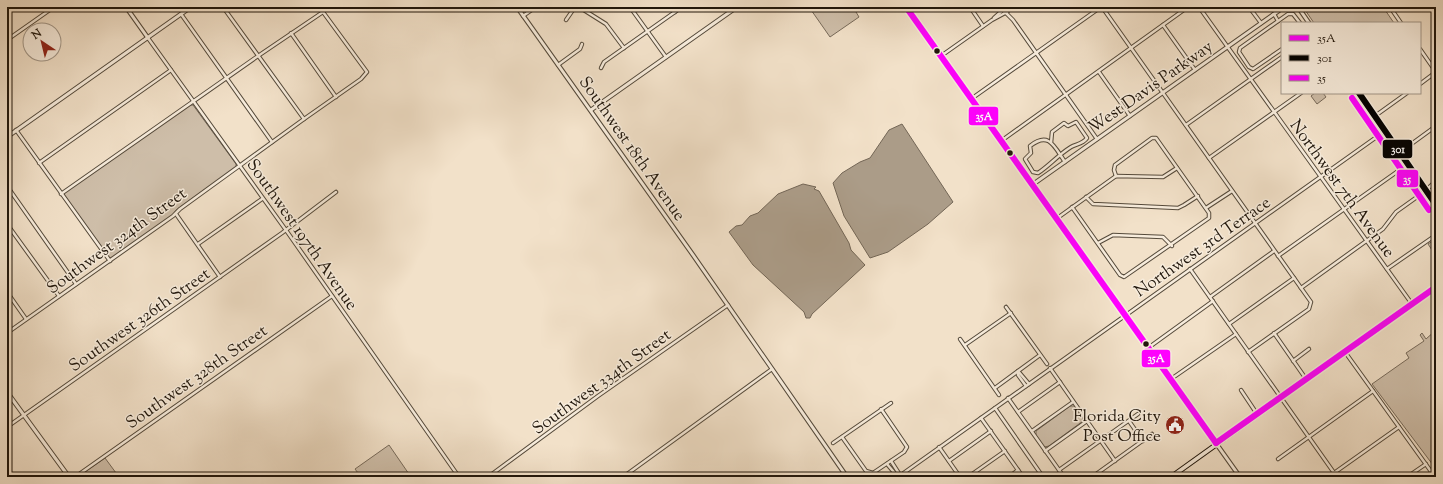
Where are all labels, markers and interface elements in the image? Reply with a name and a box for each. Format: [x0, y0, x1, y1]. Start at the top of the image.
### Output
north arrow [22, 22, 62, 62]
legend [1281, 22, 1421, 94]
text: N [28, 25, 45, 44]
text: 35A [1317, 30, 1336, 48]
street label: West Davis Parkway [1084, 35, 1219, 140]
unlabelled marker [932, 46, 942, 56]
text: 301 [1317, 50, 1332, 68]
text: 35 [1317, 70, 1326, 88]
street label: Southwest 18th Avenue [572, 72, 690, 226]
line badge: 35A [968, 106, 999, 126]
text: 35A [975, 109, 993, 125]
street label: Northwest 7th Avenue [1283, 115, 1400, 263]
line badge: 301 [1382, 139, 1413, 159]
text: 301 [1391, 142, 1405, 158]
unlabelled marker [1005, 148, 1015, 158]
street label: Southwest 197th Avenue [240, 155, 363, 316]
line badge: 35 [1396, 169, 1419, 188]
text: 35 [1403, 172, 1411, 188]
street label: Southwest 324th Street [42, 183, 192, 301]
street label: Northwest 3rd Terrace [1130, 191, 1276, 304]
street label: Southwest 326th Street [65, 263, 216, 379]
street label: Southwest 328th Street [122, 320, 273, 436]
street label: Southwest 334th Street [528, 324, 677, 441]
unlabelled marker [1141, 339, 1151, 349]
line badge: 35A [1141, 349, 1171, 368]
text: 35A [1147, 351, 1165, 367]
place label: Florida City Post Office [1073, 405, 1162, 449]
public building icon: Florida City Post Office [1164, 414, 1186, 436]

